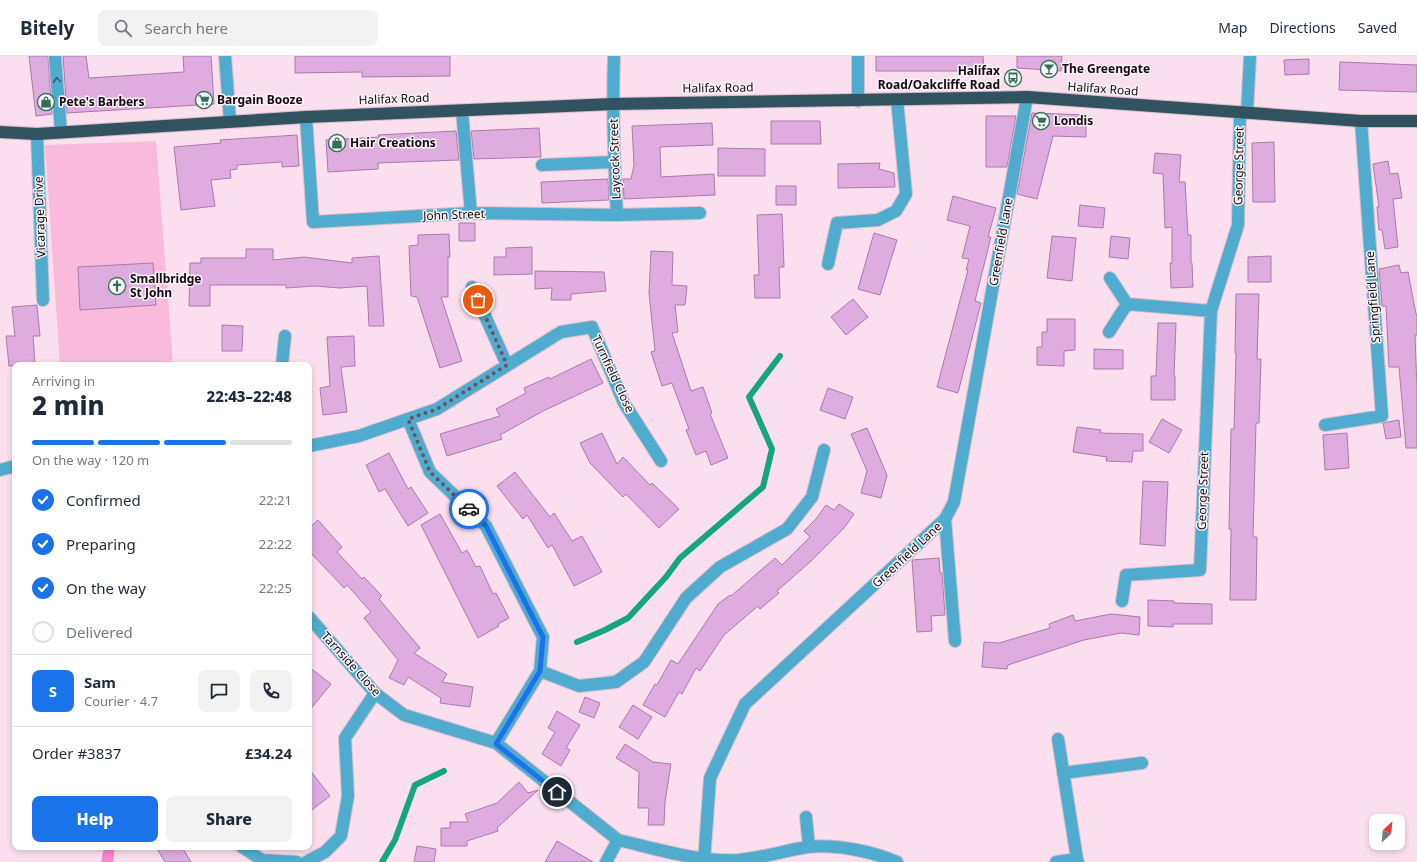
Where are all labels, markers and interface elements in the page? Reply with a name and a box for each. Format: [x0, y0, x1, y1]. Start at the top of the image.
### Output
search box [98, 10, 378, 46]
text: Bitely [20, 15, 74, 41]
icon: search [112, 17, 134, 39]
text: Search here [144, 18, 228, 38]
text: Map [1218, 18, 1247, 37]
text: Directions [1269, 18, 1336, 37]
text: Saved [1358, 18, 1397, 37]
bar icon: The Greengate [1039, 59, 1059, 79]
place label: The Greengate [1062, 60, 1150, 77]
place label: Halifax Road/Oakcliffe Road [878, 62, 1000, 93]
bus stop icon: Halifax Road/Oakcliffe Road [1003, 68, 1023, 88]
one-way arrow [53, 77, 62, 83]
street label: Halifax Road [682, 78, 754, 97]
street label: Halifax Road [1067, 78, 1139, 99]
street label: Halifax Road [358, 89, 430, 108]
supermarket icon: Bargain Booze [194, 90, 214, 110]
place label: Bargain Booze [217, 91, 303, 108]
shop icon: Pete's Barbers [36, 92, 56, 112]
place label: Pete's Barbers [59, 93, 145, 110]
supermarket icon: Londis [1031, 111, 1051, 131]
place label: Londis [1054, 112, 1093, 129]
street label: Laycock Street [605, 118, 624, 200]
street label: George Street [1229, 126, 1248, 205]
shop icon: Hair Creations [327, 133, 347, 153]
place label: Hair Creations [350, 134, 436, 151]
street label: Vicarage Drive [30, 176, 49, 258]
street label: Greenfield Lane [984, 196, 1017, 287]
street label: John Street [422, 205, 486, 224]
street label: Springfield Lane [1361, 251, 1384, 343]
place label: Smallbridge St John [130, 270, 202, 301]
church icon: Smallbridge St John [107, 276, 127, 296]
pin [461, 283, 495, 317]
icon: bag [467, 289, 489, 311]
street label: Turnfield Close [588, 332, 639, 416]
text: Arriving in [32, 372, 95, 390]
text: 22:43–22:48 [207, 386, 292, 406]
text: 2 min [32, 387, 105, 423]
text: On the way · 120 m [32, 451, 149, 469]
street label: George Street [1193, 451, 1212, 530]
icon: check [32, 489, 54, 511]
courier [449, 489, 489, 529]
text: Confirmed [66, 490, 141, 510]
text: 22:21 [259, 491, 292, 509]
icon: car [458, 498, 480, 520]
street label: Greenfield Lane [868, 518, 945, 591]
icon: check [32, 533, 54, 555]
text: Preparing [66, 534, 136, 554]
text: 22:22 [259, 535, 292, 553]
icon: check [32, 577, 54, 599]
text: On the way [66, 578, 146, 598]
text: 22:25 [259, 579, 292, 597]
text: Delivered [66, 622, 133, 642]
street label: Tarnside Close [318, 628, 385, 700]
button: chat [198, 670, 240, 712]
button: phone [250, 670, 292, 712]
text: Sam [84, 672, 116, 692]
text: S [49, 681, 57, 701]
text: Courier · 4.7 [84, 692, 158, 710]
text: Order #3837 [32, 743, 121, 763]
text: £34.24 [245, 743, 292, 763]
pin [540, 775, 574, 809]
icon: home [546, 781, 568, 803]
button: Help [32, 796, 158, 842]
button: Share [166, 796, 292, 842]
north arrow [1369, 814, 1405, 850]
map controls [1369, 814, 1405, 850]

